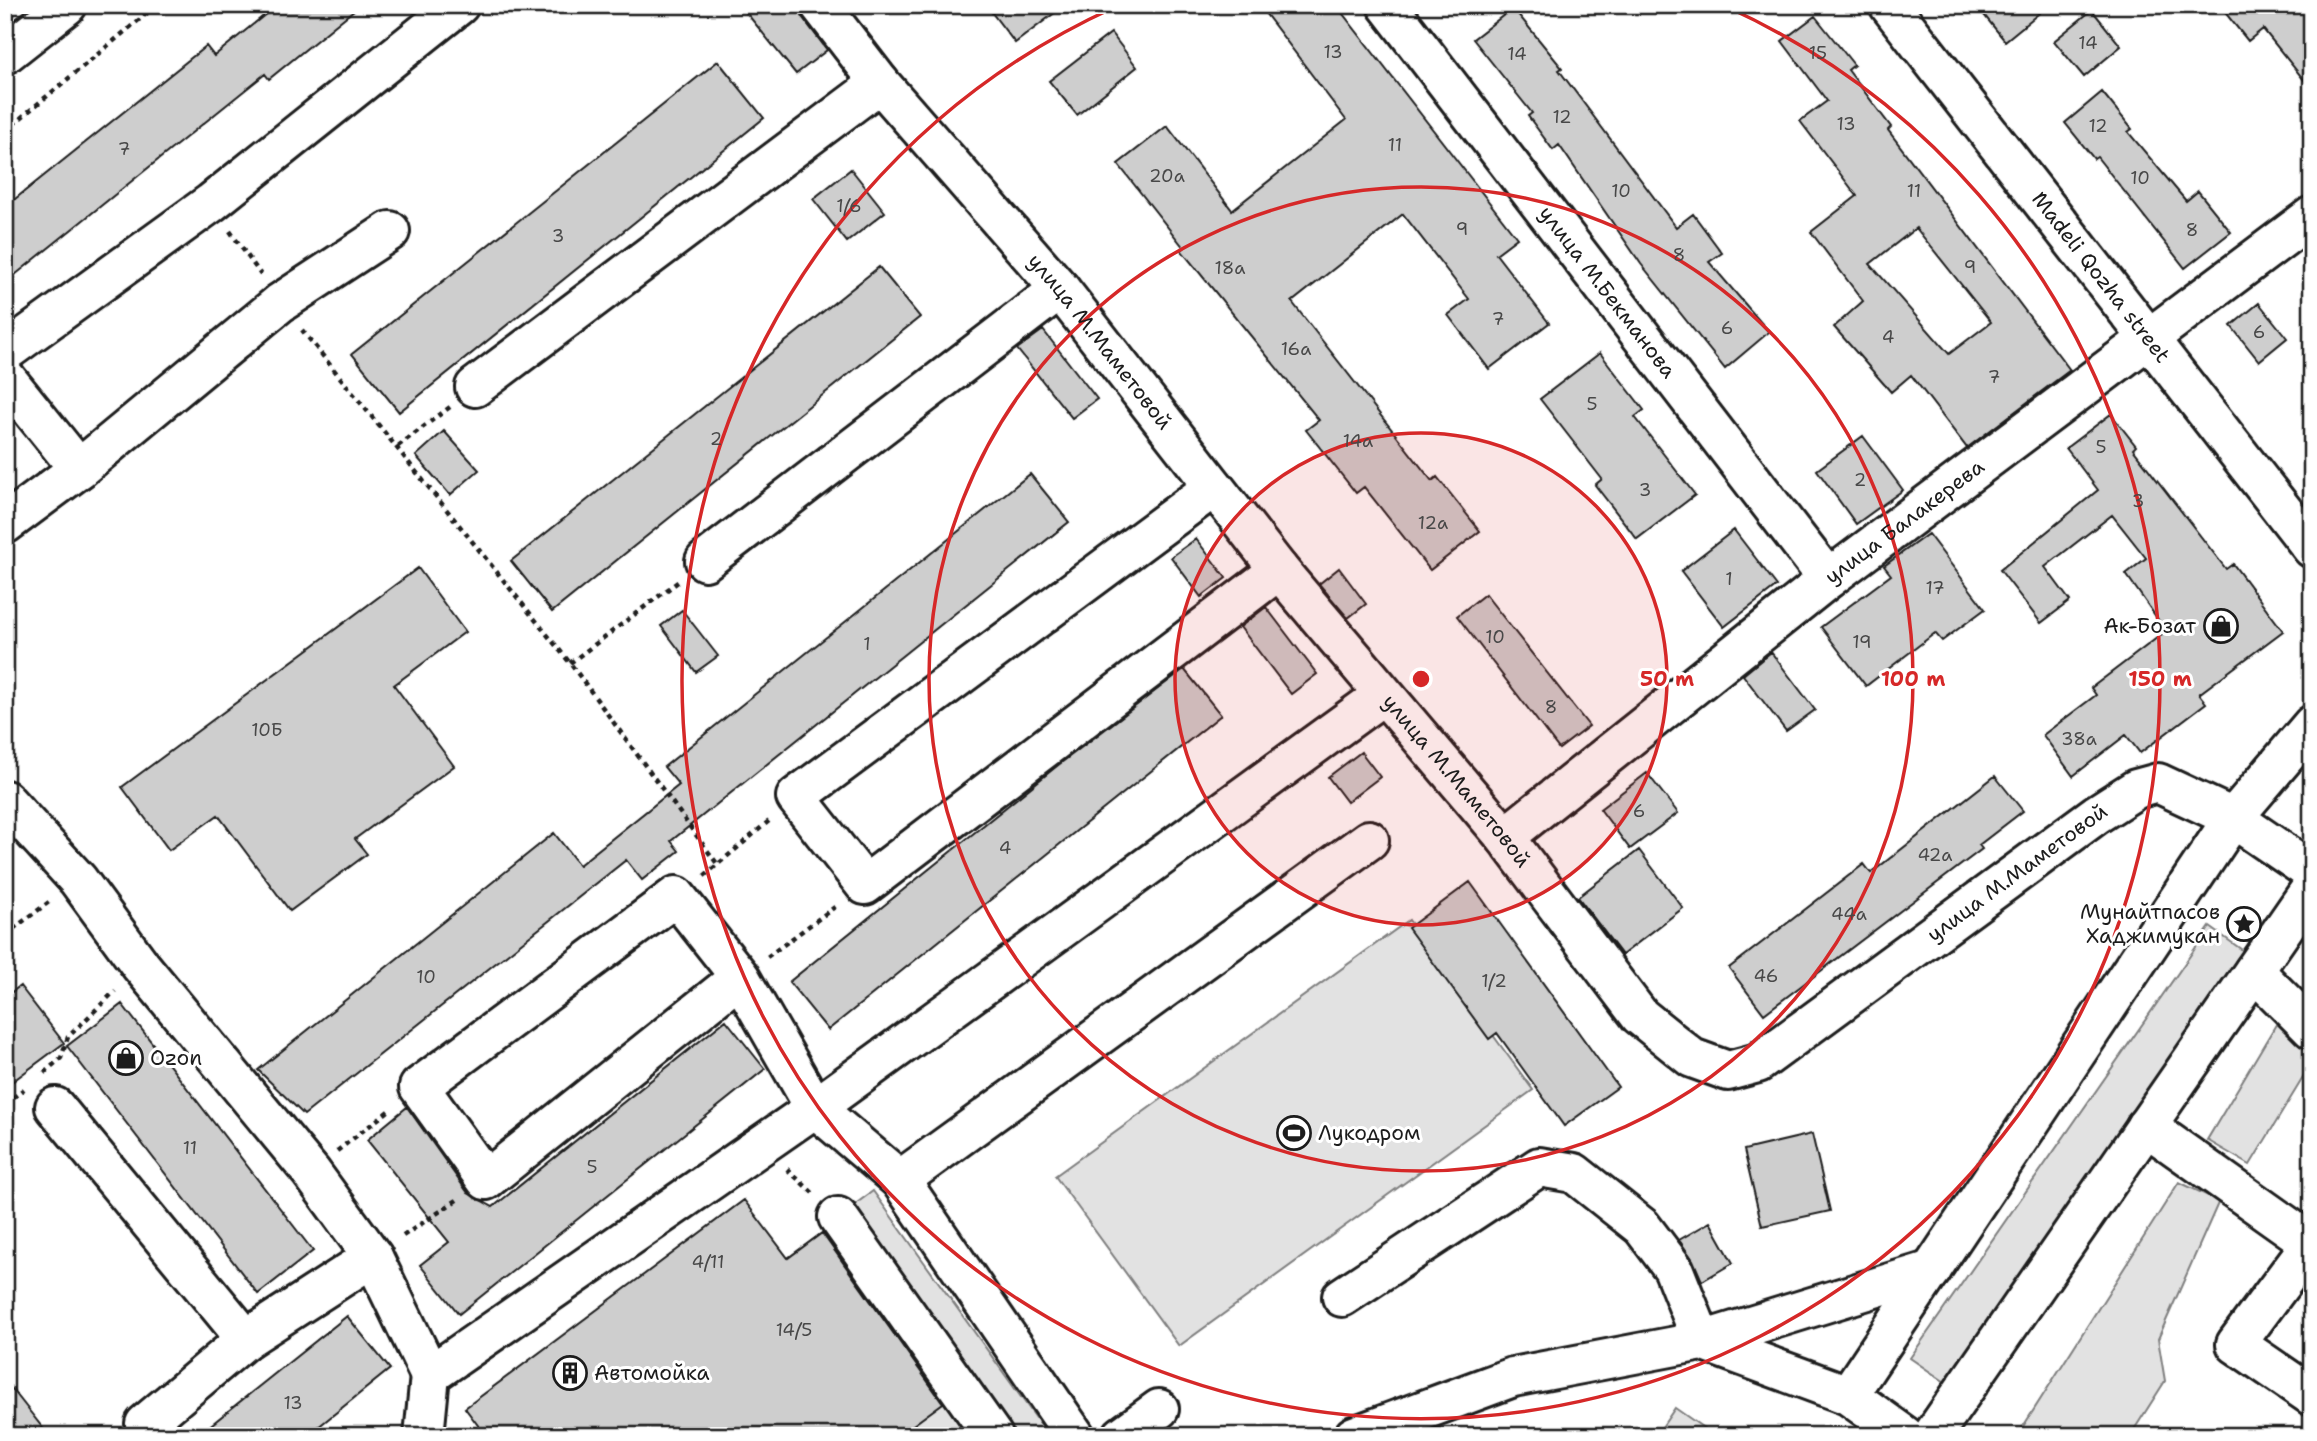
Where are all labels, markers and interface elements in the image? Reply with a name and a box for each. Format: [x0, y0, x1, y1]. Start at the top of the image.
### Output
house number: 14 [2078, 31, 2098, 55]
house number: 13 [1323, 40, 1343, 64]
house number: 15 [1809, 41, 1827, 65]
house number: 14 [1507, 42, 1527, 66]
house number: 12 [1552, 105, 1572, 129]
house number: 13 [1836, 112, 1856, 136]
house number: 12 [2088, 114, 2108, 138]
house number: 11 [1388, 133, 1402, 157]
house number: 7 [118, 137, 130, 161]
house number: 20а [1149, 164, 1185, 188]
house number: 10 [2130, 166, 2150, 190]
house number: 10 [1611, 179, 1631, 203]
house number: 11 [1907, 179, 1921, 203]
street label: Madeli Qozha street [2025, 186, 2177, 369]
house number: 1/6 [836, 194, 862, 218]
street label: улица М.Бекманова [1532, 200, 1683, 384]
house number: 9 [1456, 217, 1468, 241]
house number: 8 [2186, 218, 2198, 242]
house number: 3 [552, 224, 564, 248]
house number: 8 [1673, 243, 1685, 267]
street label: улица М.Маметовой [1021, 248, 1179, 436]
house number: 9 [1964, 255, 1976, 279]
house number: 18а [1214, 256, 1246, 280]
house number: 7 [1492, 307, 1504, 331]
house number: 6 [1721, 316, 1733, 340]
house number: 6 [2253, 320, 2265, 344]
house number: 4 [1882, 325, 1894, 349]
house number: 16а [1281, 337, 1311, 361]
house number: 7 [1988, 365, 2000, 389]
house number: 5 [1586, 392, 1598, 416]
house number: 2 [710, 427, 722, 451]
house number: 14а [1343, 429, 1373, 453]
house number: 5 [2095, 435, 2107, 459]
street label: улица Балакерева [1819, 453, 1990, 591]
house number: 2 [1854, 468, 1866, 492]
house number: 3 [1639, 478, 1651, 502]
house number: 3 [2132, 489, 2144, 513]
house number: 12а [1418, 511, 1448, 535]
house number: 1 [1725, 567, 1733, 591]
house number: 17 [1925, 576, 1945, 600]
shop icon: Ак-Бозат [2202, 607, 2240, 645]
place label: Ак-Бозат [2104, 612, 2196, 640]
house number: 10 [1485, 625, 1505, 649]
house number: 19 [1852, 630, 1872, 654]
house number: 1 [863, 632, 871, 656]
text: 50 m [1640, 665, 1694, 693]
text: 100 m [1881, 665, 1945, 693]
text: 150 m [2128, 665, 2192, 693]
centre of rings [1409, 667, 1433, 691]
street label: улица М.Маметовой [1376, 688, 1537, 873]
house number: 8 [1545, 695, 1557, 719]
house number: 10Б [251, 718, 283, 742]
house number: 38а [2061, 727, 2097, 751]
street label: улица М.Маметовой [1921, 797, 2113, 948]
house number: 6 [1633, 799, 1645, 823]
house number: 4 [999, 836, 1011, 860]
house number: 42а [1917, 843, 1953, 867]
place label: Мунайтпасов Хаджимукан [2080, 898, 2220, 950]
house number: 44а [1831, 902, 1867, 926]
place icon: Мунайтпасов Хаджимукан [2225, 905, 2263, 943]
house number: 46 [1754, 964, 1778, 988]
house number: 10 [416, 965, 436, 989]
house number: 1/2 [1481, 969, 1507, 993]
shop icon: Ozon [107, 1039, 145, 1077]
place label: Ozon [150, 1044, 202, 1072]
sports icon: Лукодром [1275, 1114, 1313, 1152]
place label: Лукодром [1318, 1119, 1420, 1147]
house number: 11 [183, 1136, 197, 1160]
house number: 5 [586, 1155, 598, 1179]
house number: 4/11 [691, 1250, 725, 1274]
house number: 14/5 [776, 1318, 812, 1342]
building icon: Автомойка [551, 1354, 589, 1392]
place label: Автомойка [594, 1359, 710, 1387]
house number: 13 [283, 1391, 303, 1415]

